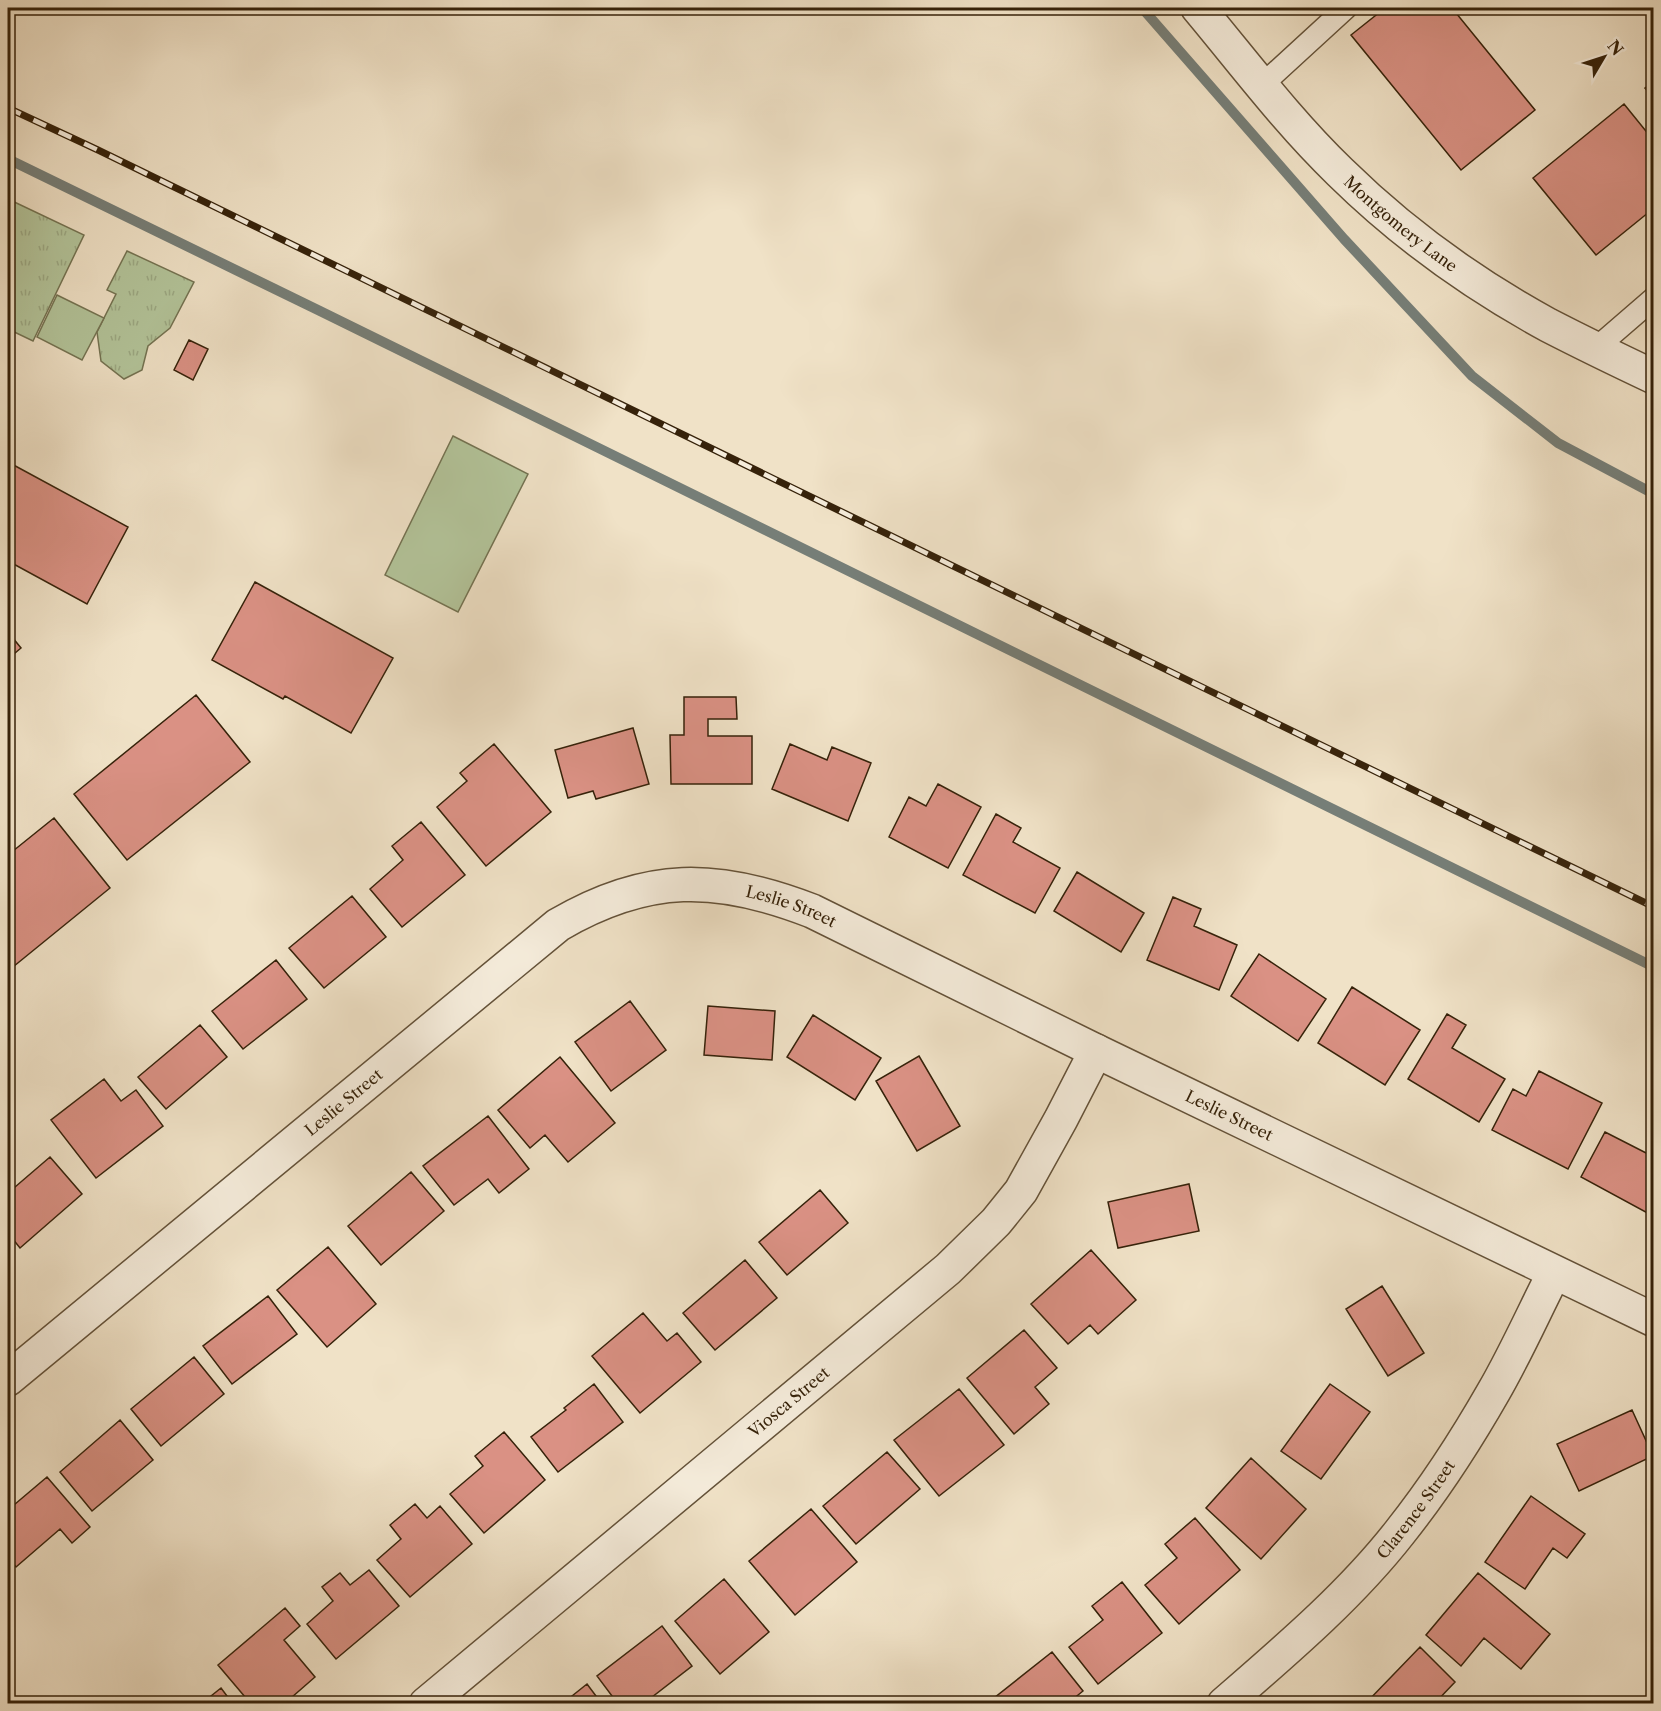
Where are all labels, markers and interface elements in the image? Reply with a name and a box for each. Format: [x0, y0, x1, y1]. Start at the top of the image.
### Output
north arrow [1574, 27, 1634, 87]
text: N [1604, 36, 1628, 59]
street label: Montgomery Lane [1340, 171, 1461, 276]
street label: Leslie Street [744, 881, 840, 932]
street label: Leslie Street [301, 1064, 387, 1140]
street label: Leslie Street [1182, 1086, 1276, 1145]
street label: Viosca Street [743, 1362, 833, 1442]
street label: Clarence Street [1372, 1456, 1459, 1563]

